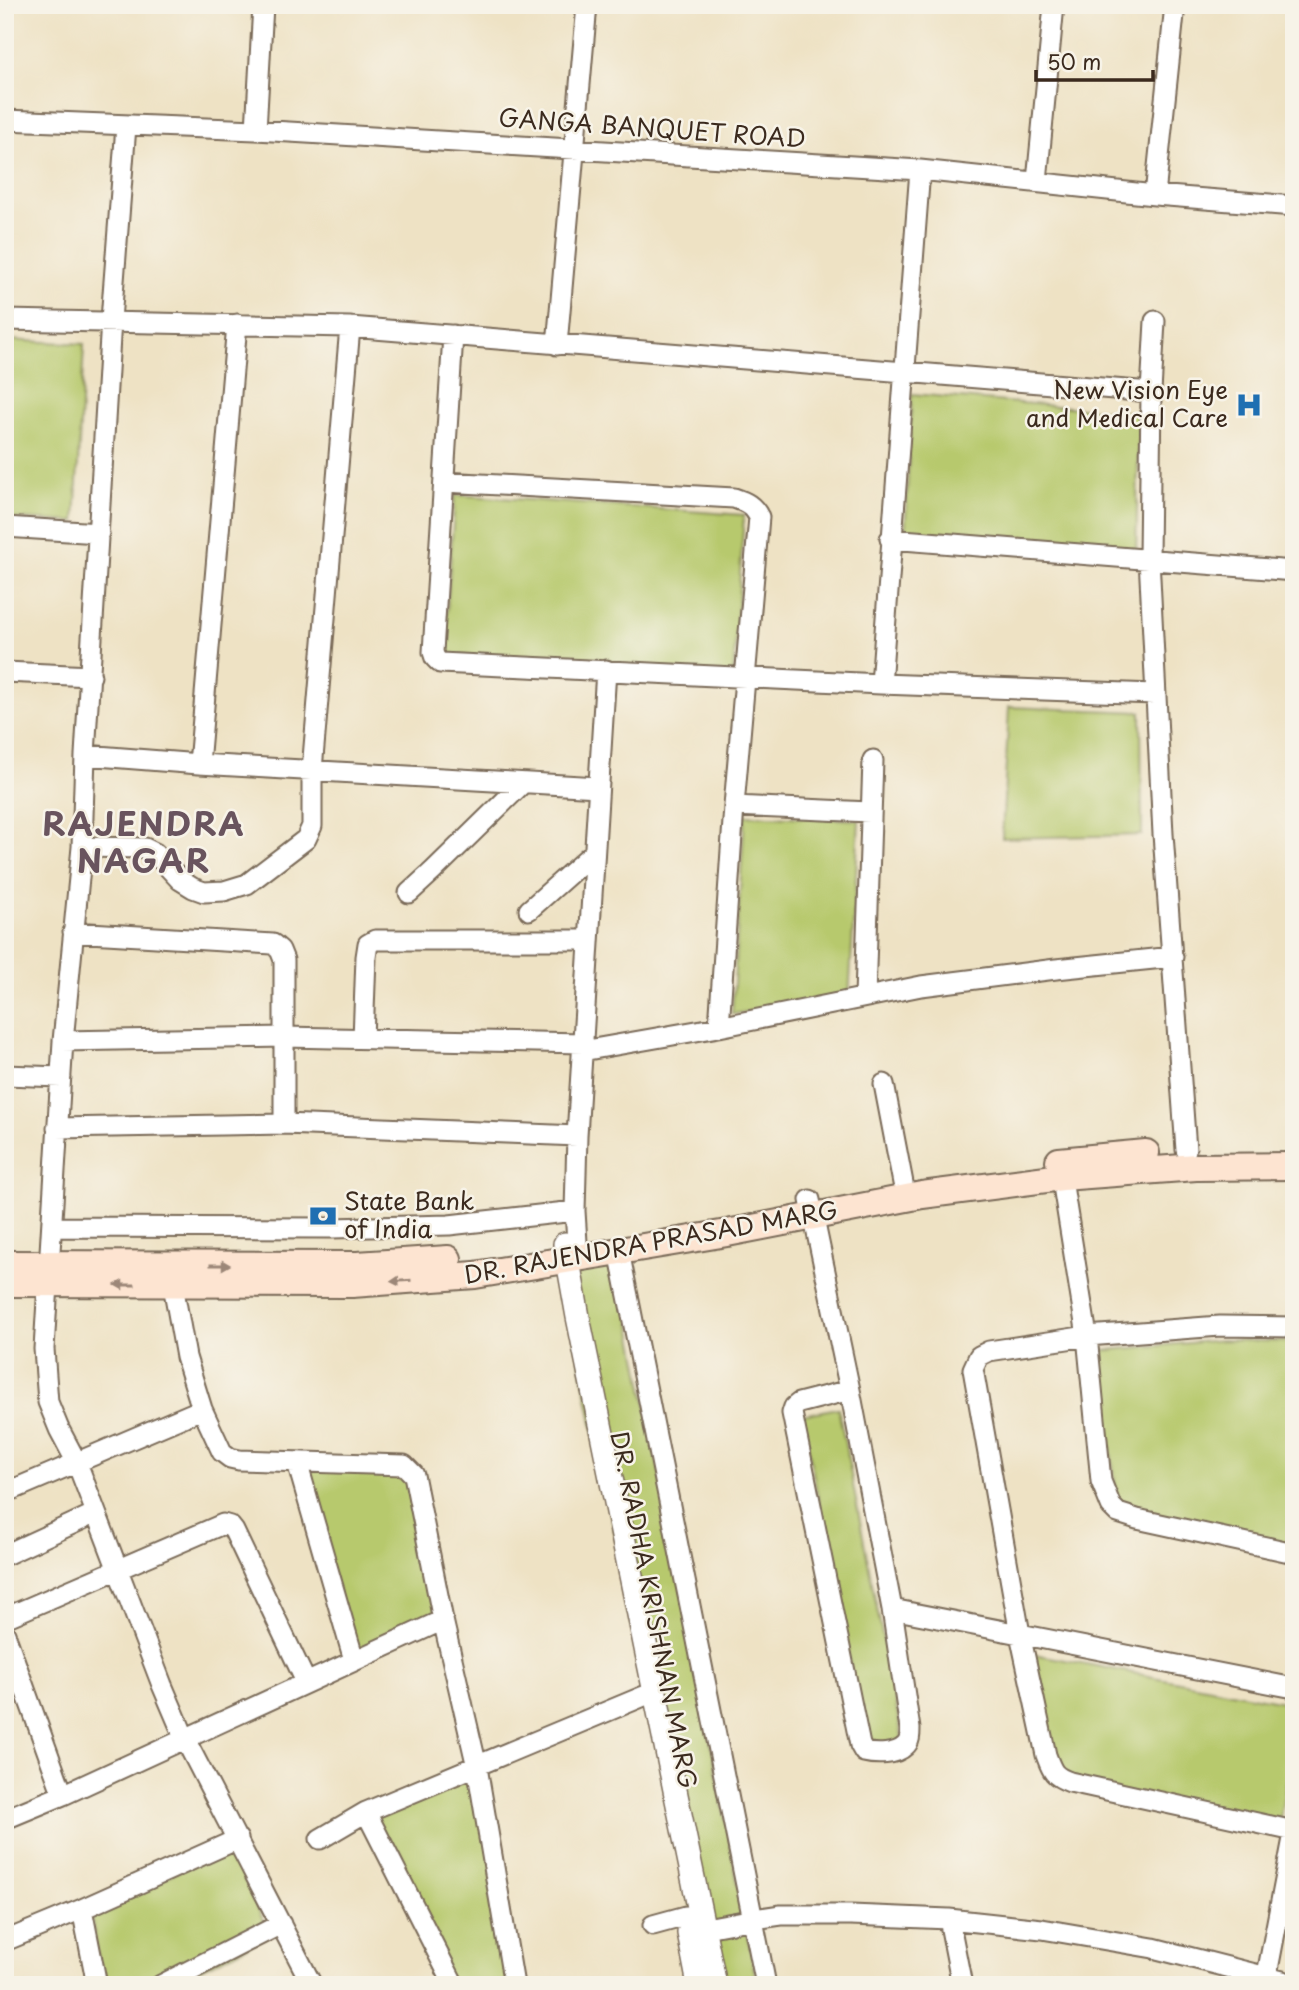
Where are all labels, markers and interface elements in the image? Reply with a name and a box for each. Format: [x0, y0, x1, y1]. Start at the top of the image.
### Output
scale bar [1036, 38, 1154, 82]
text: 50 m [1047, 45, 1101, 77]
street label: GANGA BANQUET ROAD [497, 98, 807, 156]
place label: New Vision Eye and Medical Care [1026, 371, 1228, 435]
hospital icon: New Vision Eye and Medical Care [1234, 390, 1264, 420]
district label: RAJENDRA NAGAR [42, 799, 246, 884]
place label: State Bank of India [344, 1182, 474, 1246]
street label: DR. RAJENDRA PRASAD MARG [461, 1190, 840, 1292]
bank icon: State Bank of India [308, 1201, 338, 1231]
one-way arrow [210, 1259, 232, 1271]
one-way arrow [390, 1276, 412, 1287]
one-way arrow [114, 1279, 136, 1291]
street label: DR. RADHA KRISHNAN MARG [603, 1428, 707, 1791]

